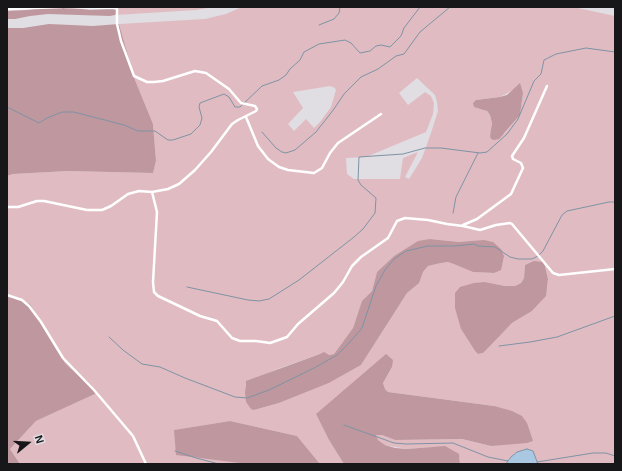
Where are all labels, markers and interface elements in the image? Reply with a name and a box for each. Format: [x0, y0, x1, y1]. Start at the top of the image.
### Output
north arrow [8, 423, 48, 463]
text: N [32, 434, 46, 445]

